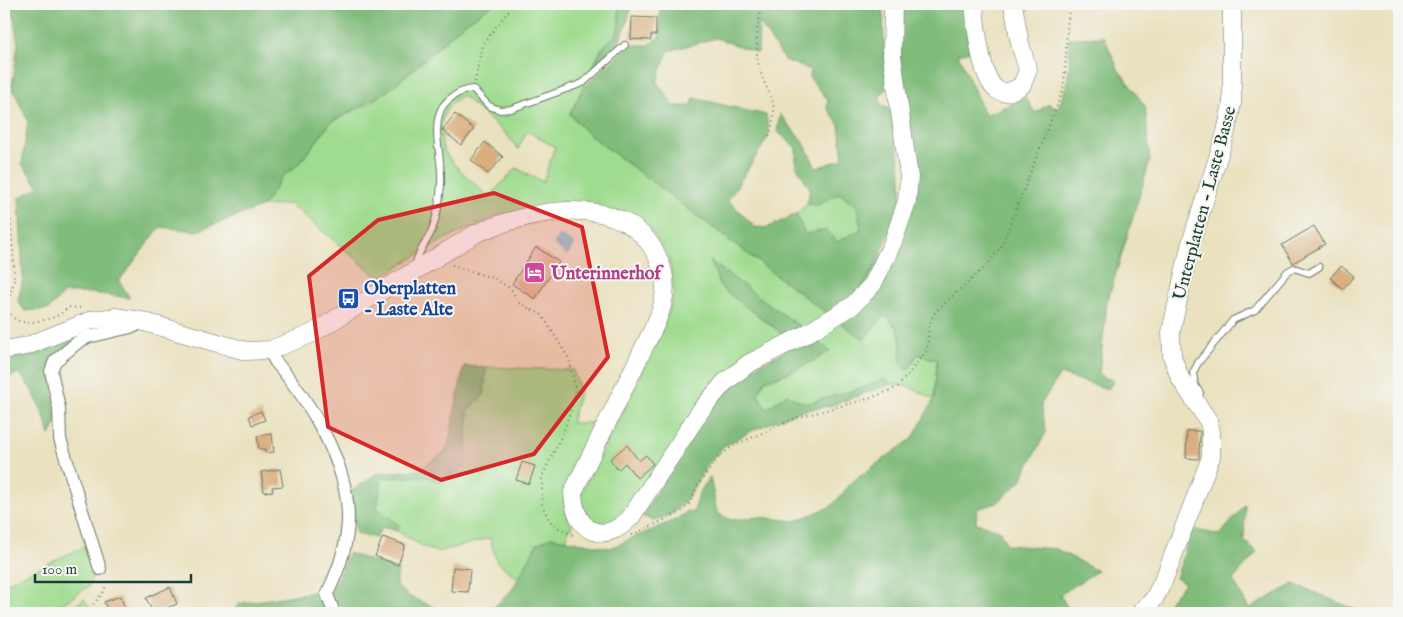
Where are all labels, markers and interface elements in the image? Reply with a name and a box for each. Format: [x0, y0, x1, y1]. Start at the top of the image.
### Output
street label: Unterplatten - Laste Basse [1168, 104, 1242, 303]
hotel icon: Unterinnerhof [523, 261, 547, 285]
place label: Unterinnerhof [550, 263, 664, 286]
place label: Oberplatten - Laste Alte [364, 278, 456, 322]
bus stop icon: Oberplatten - Laste Alte [336, 286, 360, 310]
scale bar [35, 552, 191, 584]
text: 100 m [42, 560, 78, 579]

